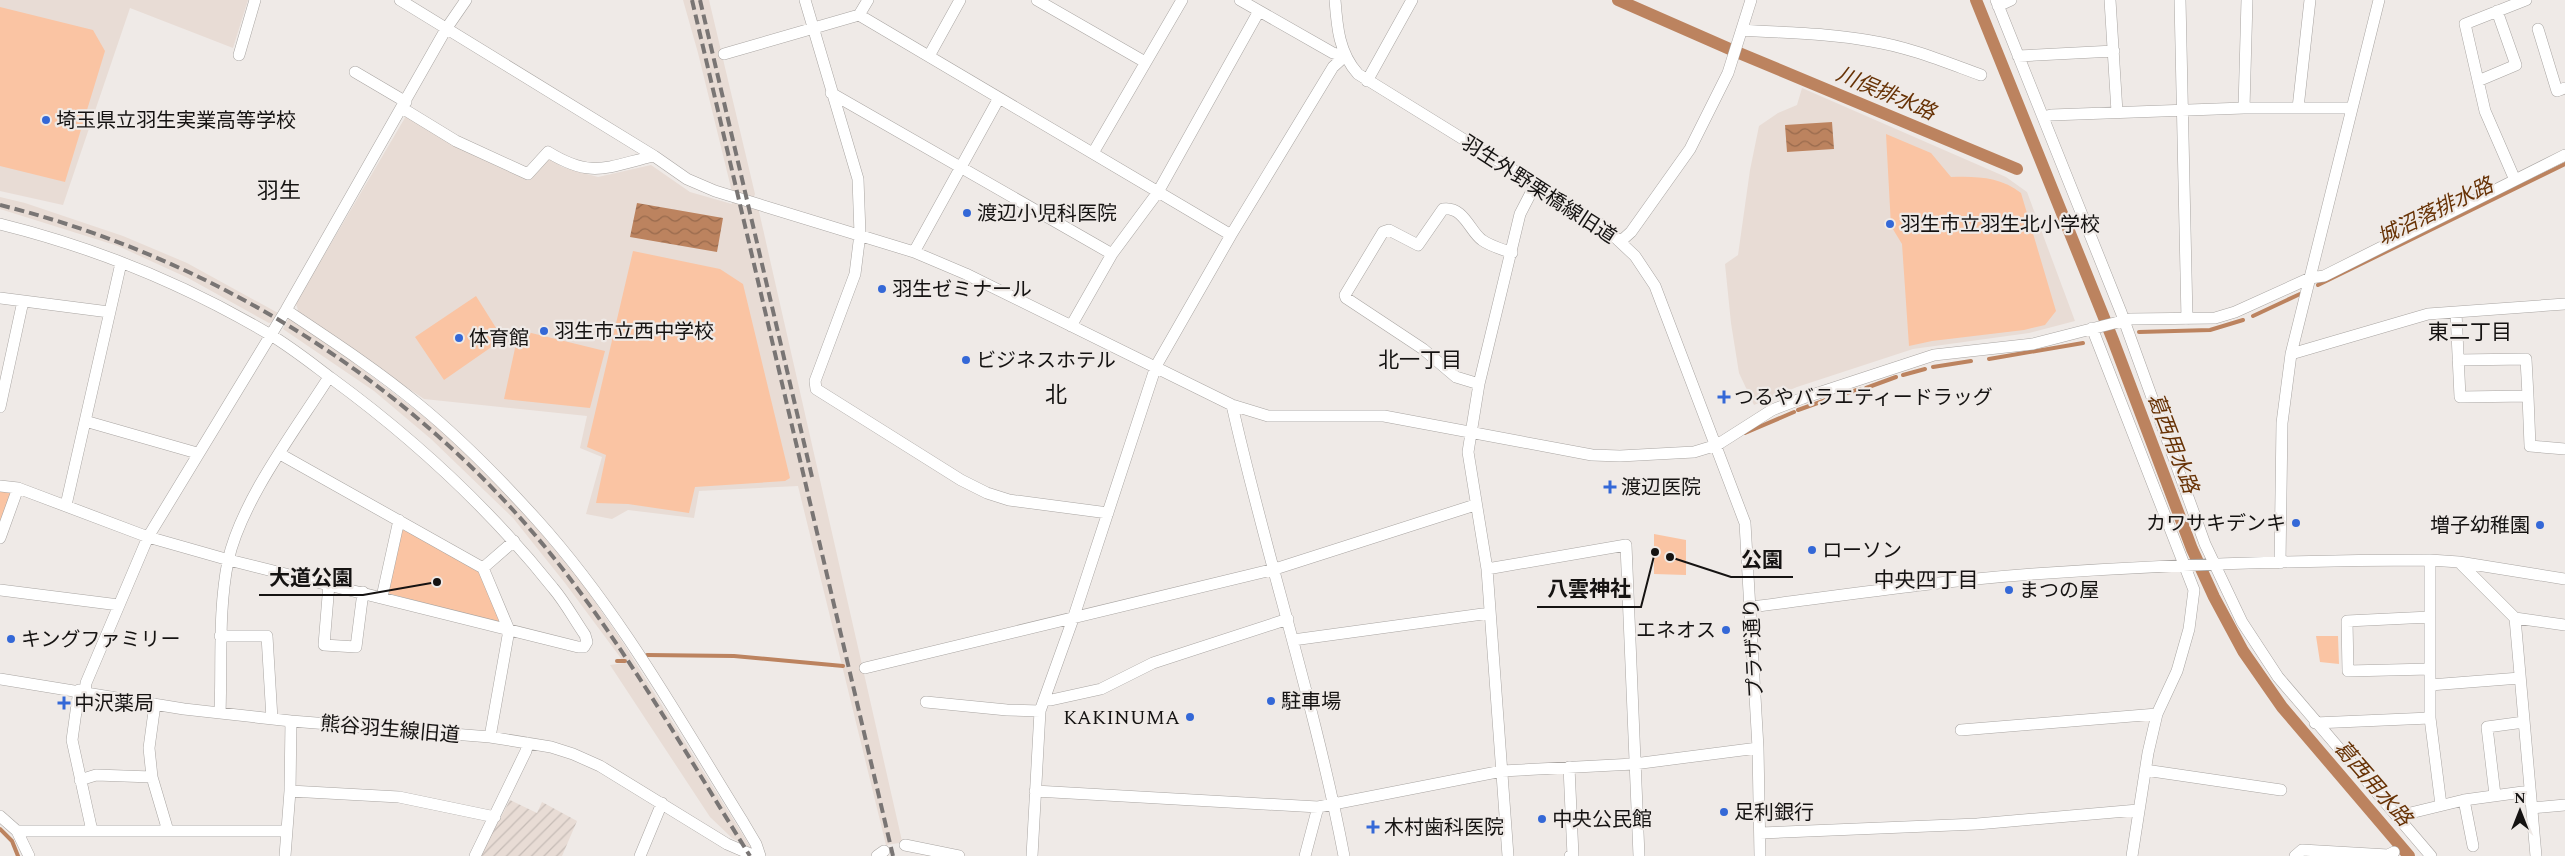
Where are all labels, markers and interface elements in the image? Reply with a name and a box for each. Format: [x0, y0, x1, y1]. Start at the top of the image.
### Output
water label: 川俣排水路 [1831, 59, 1942, 130]
place label: 埼玉県立羽生実業高等学校 [56, 106, 296, 136]
marker: 埼玉県立羽生実業高等学校 [40, 114, 52, 126]
street label: 羽生外野栗橋線旧道 [1455, 128, 1622, 251]
water label: 城沼落排水路 [2372, 169, 2501, 254]
district label: 羽生 [257, 175, 301, 208]
place label: 渡辺小児科医院 [977, 199, 1117, 229]
marker: 渡辺小児科医院 [961, 207, 973, 219]
place label: 羽生市立羽生北小学校 [1900, 210, 2100, 240]
marker: 羽生市立羽生北小学校 [1884, 218, 1896, 230]
place label: 羽生ゼミナール [892, 275, 1032, 305]
marker: 羽生ゼミナール [876, 283, 888, 295]
place label: 羽生市立西中学校 [554, 317, 714, 347]
district label: 東二丁目 [2428, 317, 2512, 349]
place label: 体育館 [469, 324, 529, 354]
marker: 羽生市立西中学校 [538, 325, 550, 337]
marker: 体育館 [453, 332, 465, 344]
district label: 北一丁目 [1378, 345, 1462, 377]
place label: ビジネスホテル [976, 346, 1116, 376]
marker: ビジネスホテル [960, 354, 972, 366]
district label: 北 [1045, 379, 1067, 412]
place label: つるやバラエティードラッグ [1734, 383, 1993, 413]
water label: 葛西用水路 [2138, 389, 2207, 500]
marker: つるやバラエティードラッグ [1718, 391, 1730, 403]
place label: 渡辺医院 [1621, 473, 1701, 503]
marker: 渡辺医院 [1603, 480, 1617, 494]
place label: カワサキデンキ [2146, 509, 2286, 539]
place label: 増子幼稚園 [2430, 511, 2530, 541]
marker: カワサキデンキ [2290, 517, 2302, 529]
marker: 増子幼稚園 [2534, 519, 2546, 531]
place label: ローソン [1822, 536, 1902, 566]
callout: 公園 [1731, 541, 1793, 577]
marker: ローソン [1806, 544, 1818, 556]
text: 公園 [1741, 545, 1783, 577]
callout: 大道公園 [259, 559, 363, 595]
text: 大道公園 [269, 563, 353, 595]
district label: 中央四丁目 [1874, 565, 1979, 597]
callout: 八雲神社 [1537, 571, 1641, 607]
text: 八雲神社 [1547, 574, 1631, 606]
place label: まつの屋 [2019, 576, 2099, 606]
marker: まつの屋 [2003, 584, 2015, 596]
street label: プラザ通り [1736, 597, 1772, 699]
place label: エネオス [1636, 616, 1716, 646]
marker: エネオス [1720, 624, 1732, 636]
place label: キングファミリー [21, 625, 180, 655]
marker: キングファミリー [5, 633, 17, 645]
place label: 駐車場 [1281, 687, 1341, 717]
place label: 中沢薬局 [74, 689, 154, 719]
marker: 駐車場 [1265, 695, 1277, 707]
marker: 中沢薬局 [58, 697, 70, 709]
place label: KAKINUMA [1063, 703, 1180, 733]
street label: 熊谷羽生線旧道 [319, 709, 461, 751]
marker: KAKINUMA [1184, 711, 1196, 723]
water label: 葛西用水路 [2326, 734, 2420, 835]
north arrow [2495, 786, 2545, 836]
text: N [2514, 788, 2526, 809]
place label: 足利銀行 [1734, 798, 1814, 828]
place label: 中央公民館 [1552, 805, 1652, 835]
marker: 足利銀行 [1718, 806, 1730, 818]
place label: 木村歯科医院 [1384, 813, 1504, 843]
marker: 中央公民館 [1536, 813, 1548, 825]
marker: 木村歯科医院 [1366, 820, 1380, 834]

